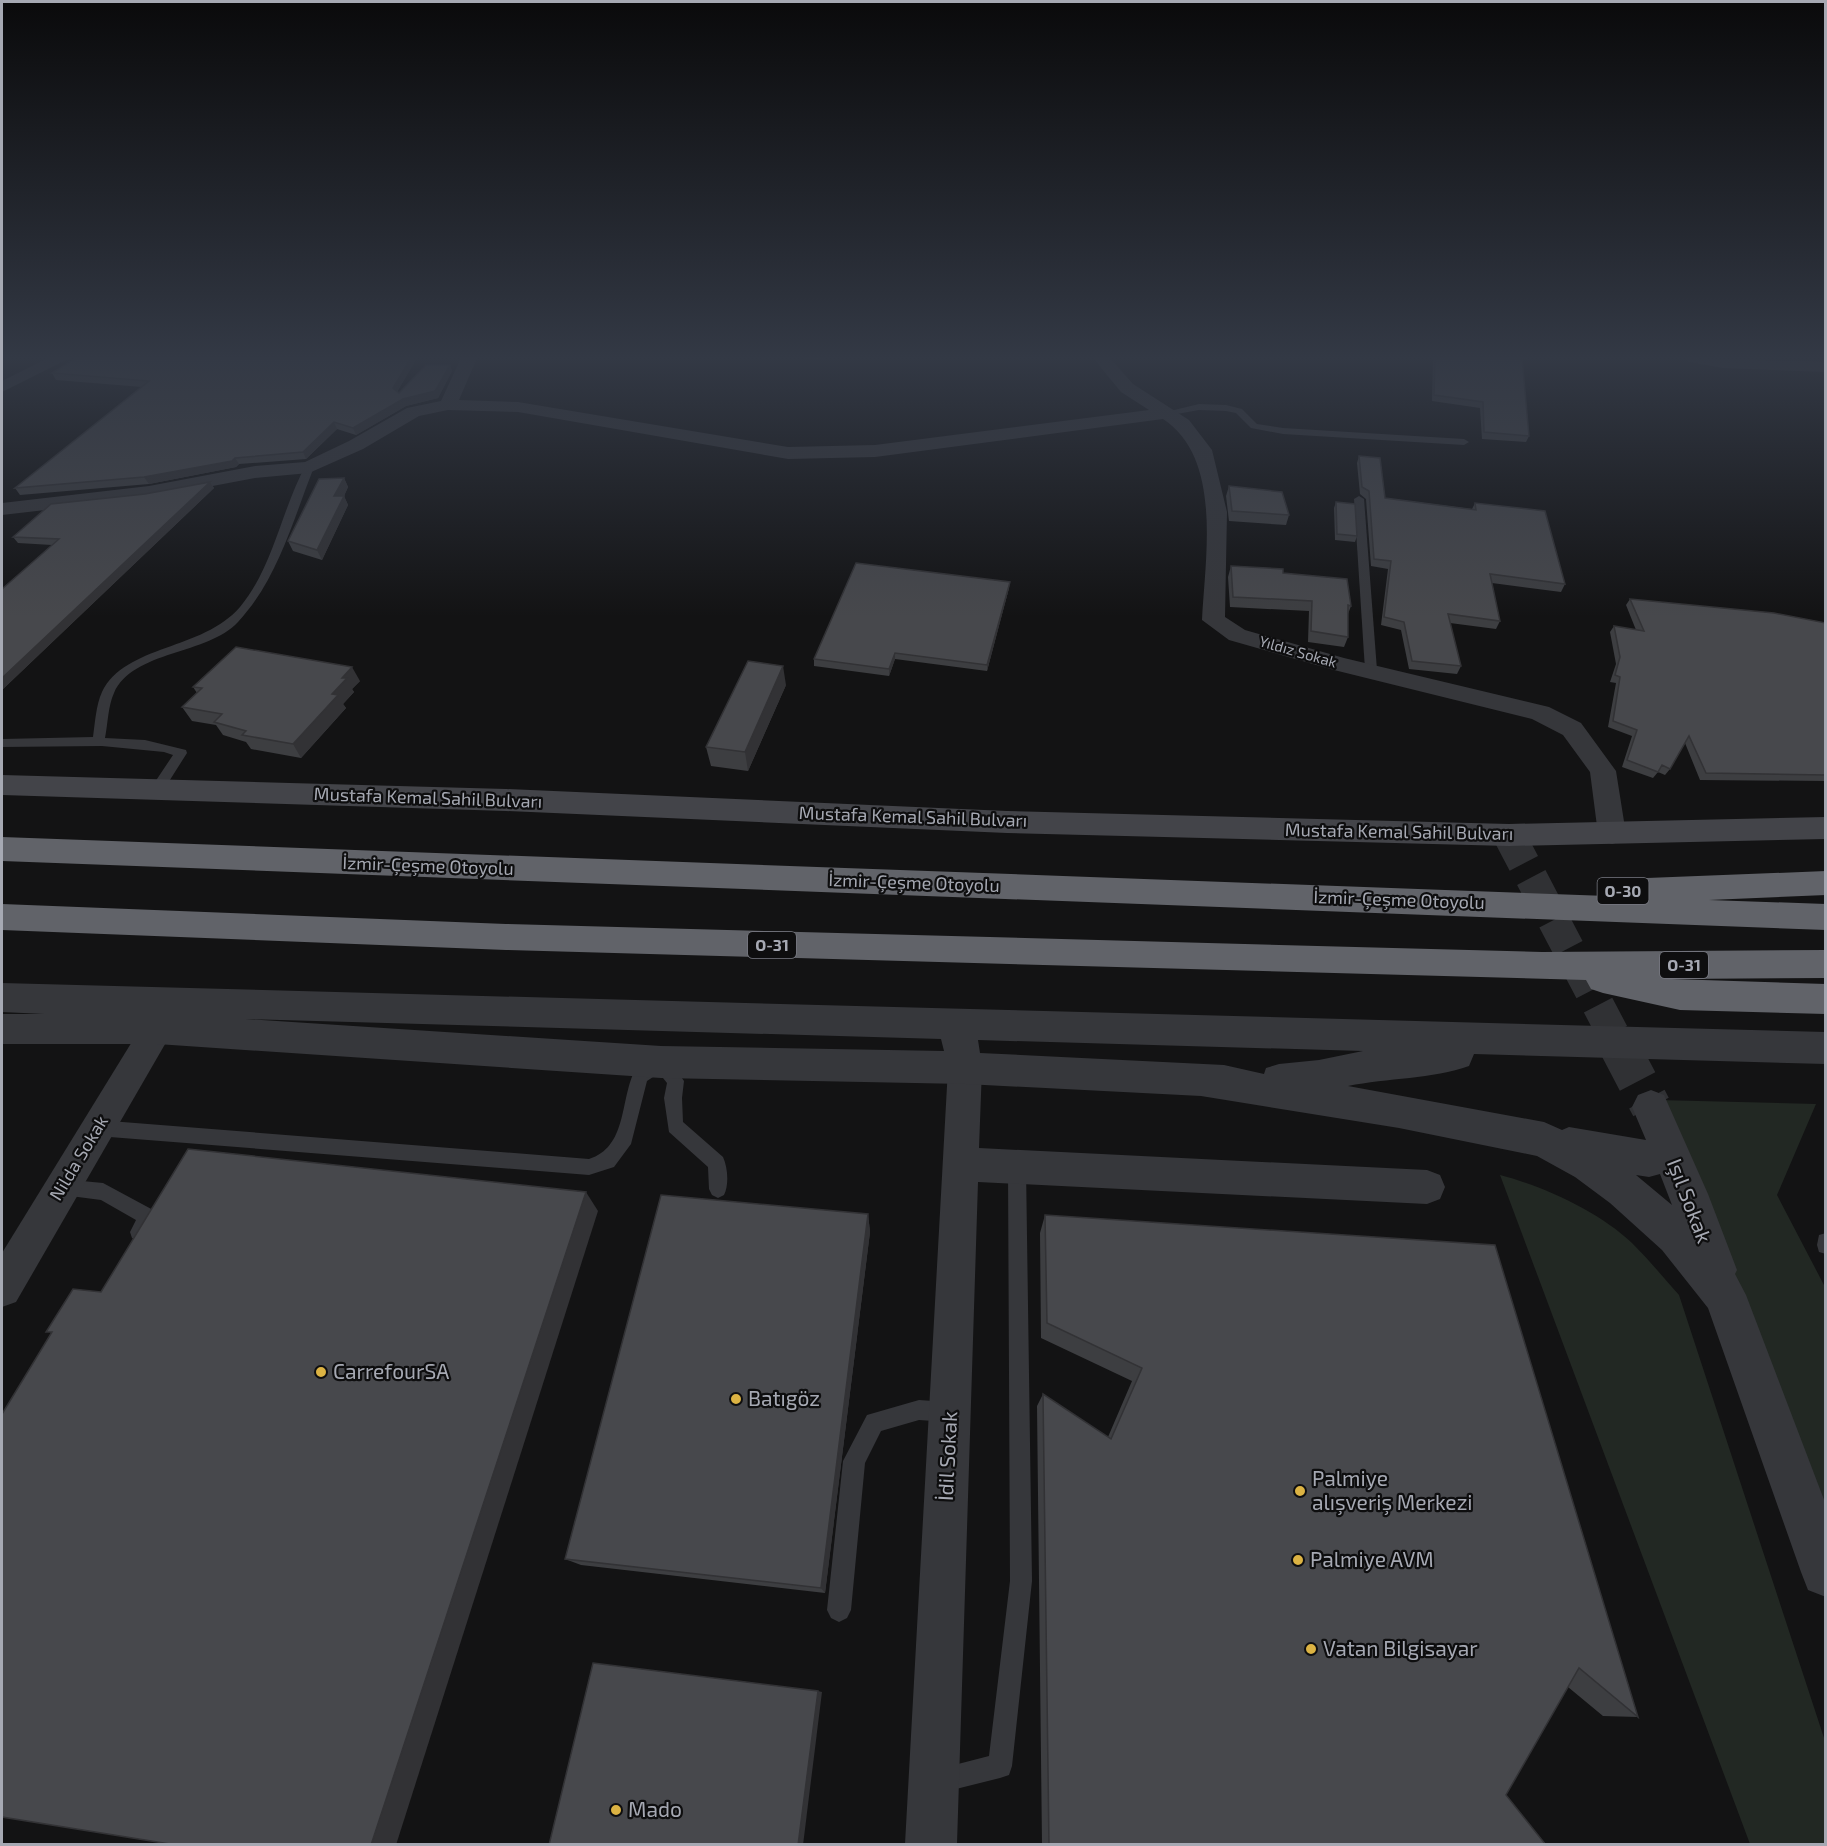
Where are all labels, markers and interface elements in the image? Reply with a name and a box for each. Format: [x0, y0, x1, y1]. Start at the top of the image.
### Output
street label: Yıldız Sokak [1257, 631, 1339, 671]
street label: Mustafa Kemal Sahil Bulvarı [313, 782, 543, 812]
street label: Mustafa Kemal Sahil Bulvarı [798, 801, 1028, 831]
street label: Mustafa Kemal Sahil Bulvarı [1285, 818, 1513, 844]
street label: İzmir-Çeşme Otoyolu [342, 851, 514, 880]
street label: İzmir-Çeşme Otoyolu [828, 868, 1000, 897]
road number: O-30 [1598, 878, 1648, 904]
street label: İzmir-Çeşme Otoyolu [1313, 885, 1485, 914]
road number: O-31 [748, 932, 796, 958]
road number: O-31 [1660, 952, 1708, 978]
street label: Nilda Sokak [44, 1111, 112, 1204]
street label: Işıl Sokak [1661, 1155, 1718, 1247]
place label: CarrefourSA [333, 1358, 449, 1383]
marker: CarrefourSA [314, 1365, 328, 1379]
place label: Batıgöz [748, 1385, 820, 1410]
marker: Batıgöz [729, 1392, 743, 1406]
street label: İdil Sokak [932, 1410, 961, 1501]
place label: Palmiye alışveriş Merkezi [1312, 1465, 1473, 1516]
marker: Palmiye alışveriş Merkezi [1293, 1484, 1307, 1498]
place label: Palmiye AVM [1310, 1546, 1434, 1571]
marker: Palmiye AVM [1291, 1553, 1305, 1567]
place label: Vatan Bilgisayar [1323, 1635, 1478, 1660]
marker: Vatan Bilgisayar [1304, 1642, 1318, 1656]
place label: Mado [628, 1796, 682, 1821]
marker: Mado [609, 1803, 623, 1817]

